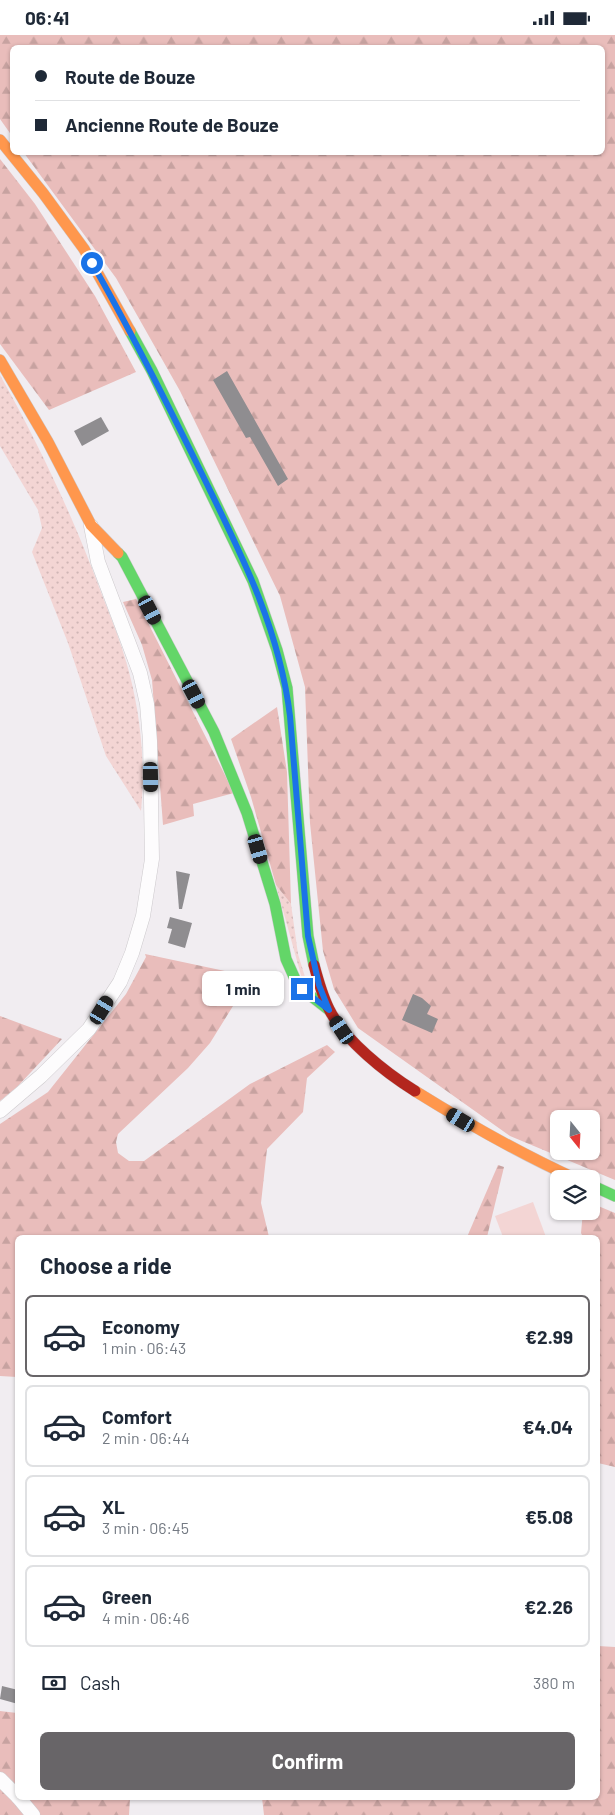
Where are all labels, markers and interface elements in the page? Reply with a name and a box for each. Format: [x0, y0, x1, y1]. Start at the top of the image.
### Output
text: 06:41 [25, 6, 69, 29]
text: Route de Bouze [65, 65, 196, 88]
text: Ancienne Route de Bouze [65, 113, 279, 136]
route start [81, 252, 103, 274]
car [136, 593, 163, 627]
car [180, 677, 207, 711]
car [143, 762, 158, 792]
car [246, 833, 269, 865]
callout: 1 min [202, 971, 284, 1007]
route end [291, 978, 313, 1000]
text: 1 min [225, 979, 261, 998]
car [87, 993, 116, 1027]
car [327, 1013, 356, 1047]
car [444, 1106, 477, 1134]
north arrow [550, 1110, 600, 1160]
map controls [550, 1110, 600, 1220]
button: layers [550, 1170, 600, 1220]
text: Choose a ride [40, 1252, 172, 1278]
icon: car [42, 1314, 87, 1359]
text: Economy [102, 1315, 180, 1338]
text: €2.99 [525, 1325, 573, 1348]
text: 1 min · 06:43 [102, 1338, 186, 1357]
icon: car [42, 1404, 87, 1449]
text: Comfort [102, 1405, 172, 1428]
text: €4.04 [522, 1415, 573, 1438]
text: 2 min · 06:44 [102, 1428, 190, 1447]
icon: car [42, 1494, 87, 1539]
text: XL [102, 1495, 125, 1518]
text: €5.08 [525, 1505, 573, 1528]
text: 3 min · 06:45 [102, 1518, 189, 1537]
icon: car [42, 1584, 87, 1629]
text: Green [102, 1585, 152, 1608]
text: €2.26 [524, 1595, 573, 1618]
text: 4 min · 06:46 [102, 1608, 189, 1627]
icon: cash [40, 1669, 68, 1697]
text: Cash [80, 1671, 121, 1694]
text: 380 m [533, 1673, 575, 1692]
button: Confirm [40, 1732, 575, 1790]

